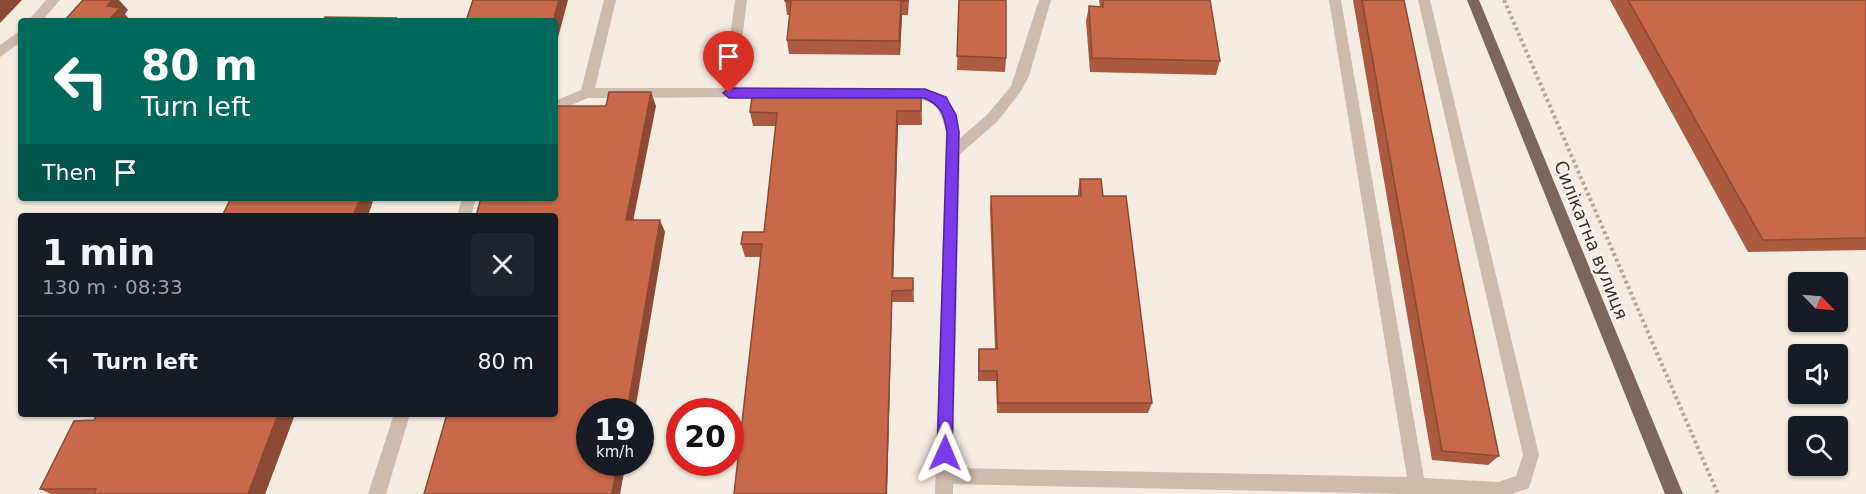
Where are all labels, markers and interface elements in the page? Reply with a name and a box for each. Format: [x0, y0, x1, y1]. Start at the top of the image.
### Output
pin [703, 31, 754, 93]
icon: arrive [712, 40, 745, 73]
text: 80 m [141, 41, 258, 90]
icon: left [42, 42, 120, 120]
text: Turn left [141, 91, 251, 122]
icon: arrive [109, 156, 142, 189]
street label: Силікатна вулиця [1550, 157, 1633, 322]
text: Then [42, 160, 97, 185]
text: 1 min [42, 232, 155, 273]
button: close [471, 233, 534, 296]
north arrow [1788, 272, 1848, 332]
map controls [1788, 272, 1848, 476]
text: 130 m · 08:33 [42, 275, 183, 299]
button: sound [1788, 344, 1848, 404]
icon: left [42, 345, 75, 378]
text: Turn left [93, 349, 198, 374]
text: 80 m [478, 349, 534, 374]
speed limit sign: 20 [666, 398, 744, 476]
text: 19 [594, 412, 636, 447]
button: search [1788, 416, 1848, 476]
position arrow [913, 421, 977, 485]
text: km/h [596, 443, 634, 461]

